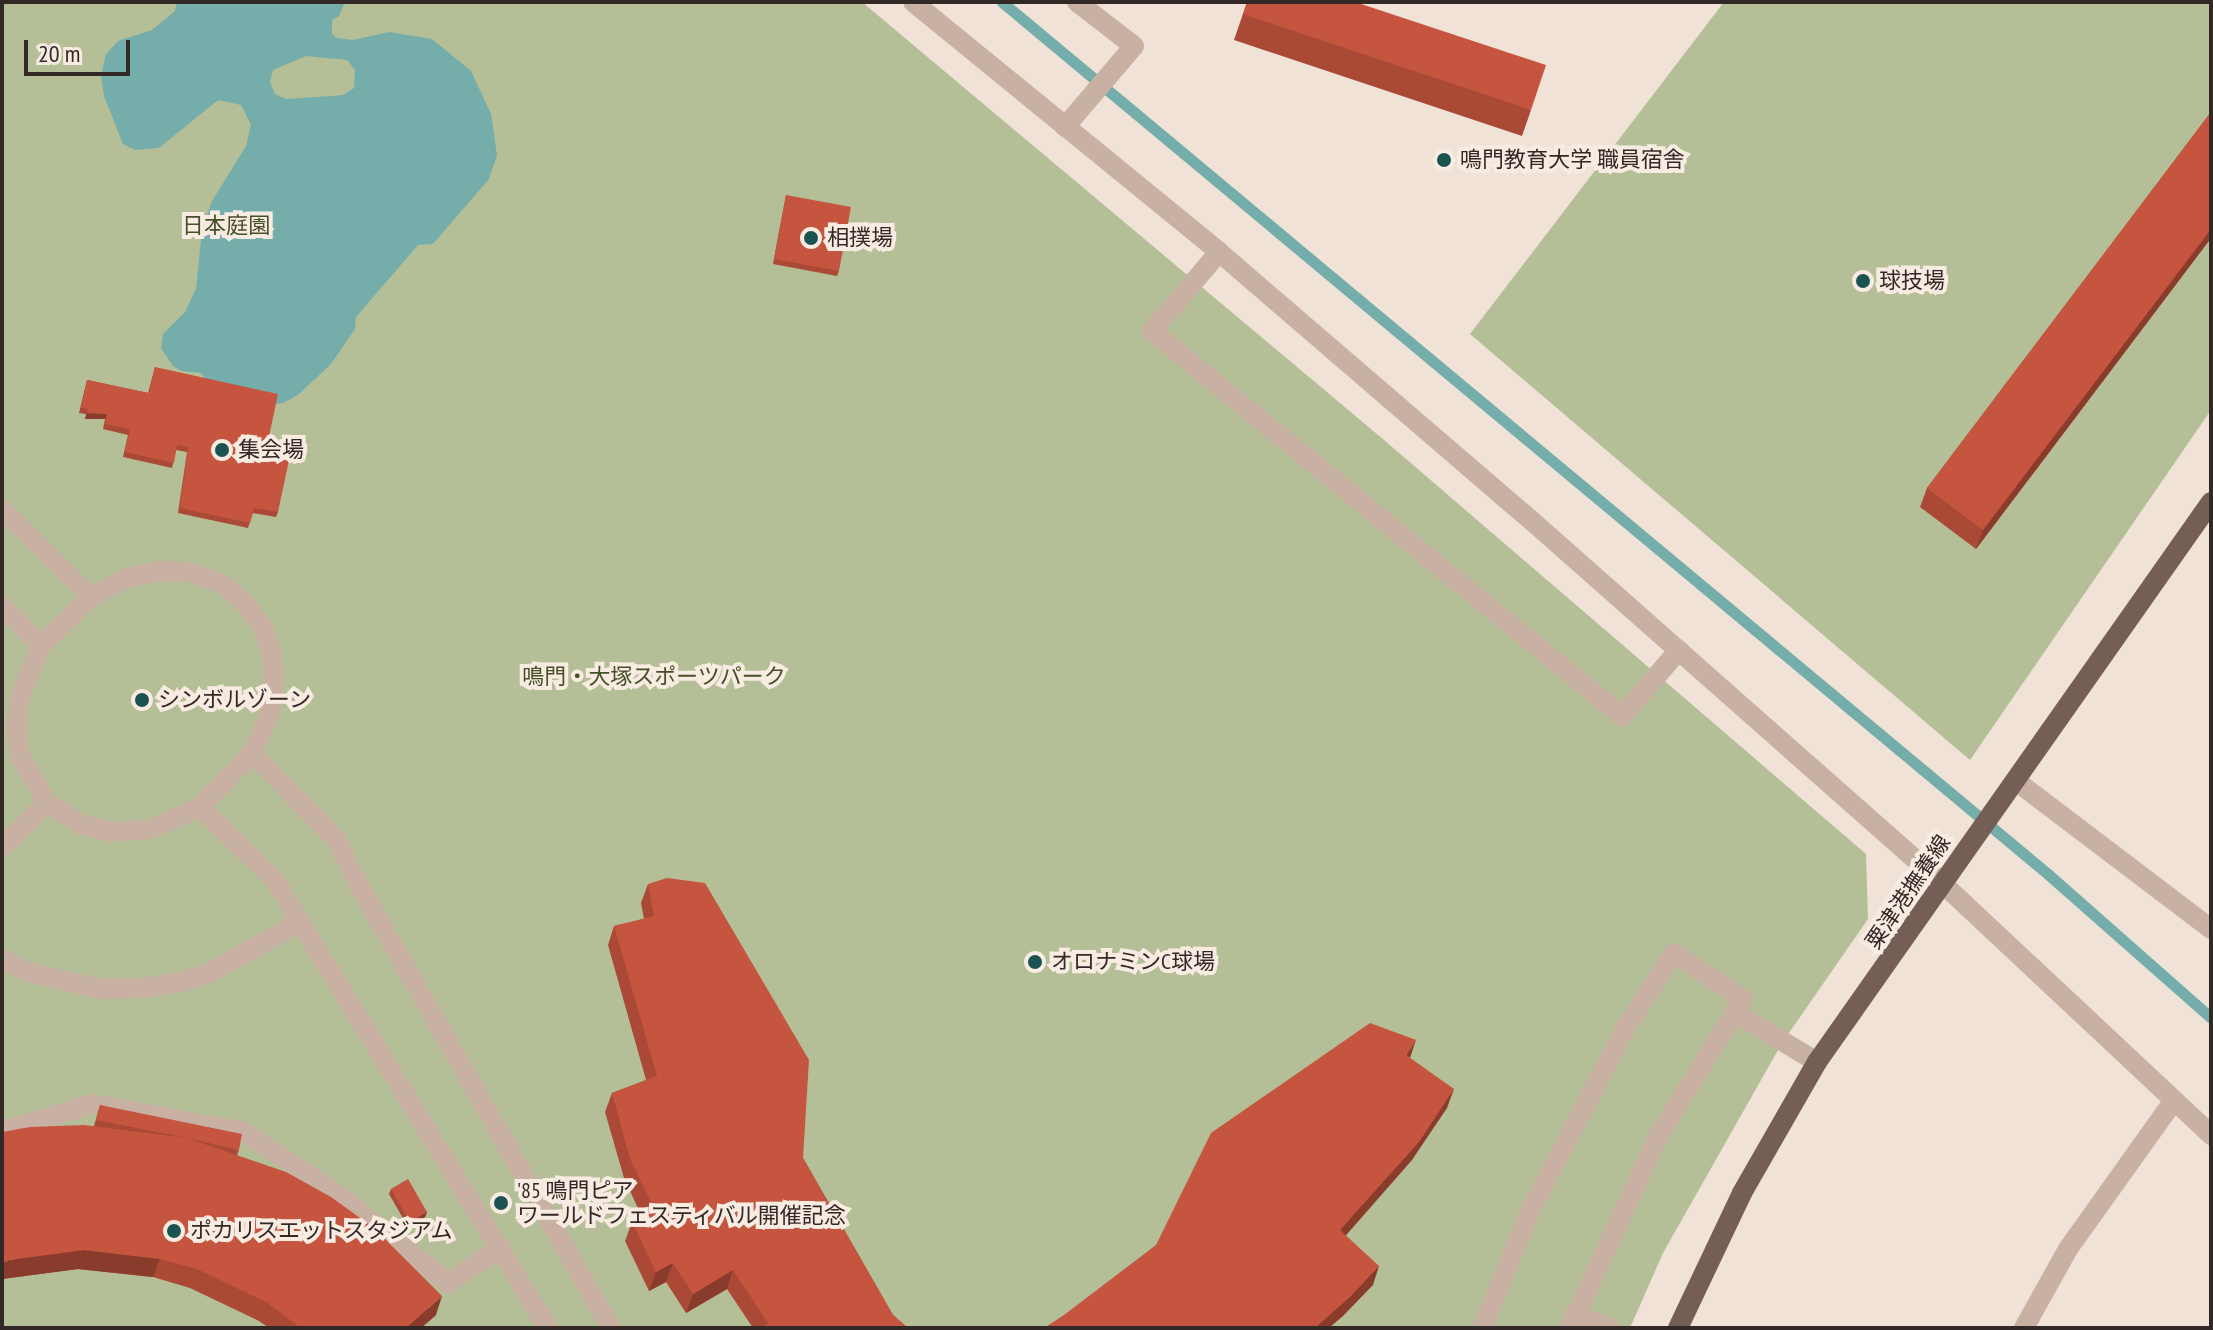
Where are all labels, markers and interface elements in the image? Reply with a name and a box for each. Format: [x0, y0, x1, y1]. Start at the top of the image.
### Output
scale bar [28, 24, 134, 74]
text: 20 m [38, 38, 80, 69]
place label: 鳴門教育大学 職員宿舎 [1460, 147, 1685, 173]
marker: 鳴門教育大学 職員宿舎 [1435, 151, 1453, 169]
park label: 日本庭園 [182, 213, 270, 239]
place label: 相撲場 [827, 225, 893, 251]
marker: 相撲場 [802, 229, 820, 247]
place label: 球技場 [1879, 268, 1945, 294]
marker: 球技場 [1854, 272, 1872, 290]
place label: 集会場 [238, 437, 304, 463]
marker: 集会場 [213, 441, 231, 459]
park label: 鳴門・大塚スポーツパーク [522, 664, 786, 690]
place label: シンボルゾーン [158, 687, 312, 713]
marker: シンボルゾーン [133, 691, 151, 709]
street label: 粟津港撫養線 [1860, 830, 1956, 954]
place label: オロナミンC球場 [1051, 949, 1215, 975]
marker: オロナミンC球場 [1026, 953, 1044, 971]
place label: '85 鳴門ピア ワールドフェスティバル開催記念 [517, 1177, 847, 1228]
marker: '85 鳴門ピア ワールドフェスティバル開催記念 [492, 1194, 510, 1212]
place label: ポカリスエットスタジアム [190, 1218, 454, 1244]
marker: ポカリスエットスタジアム [165, 1222, 183, 1240]

